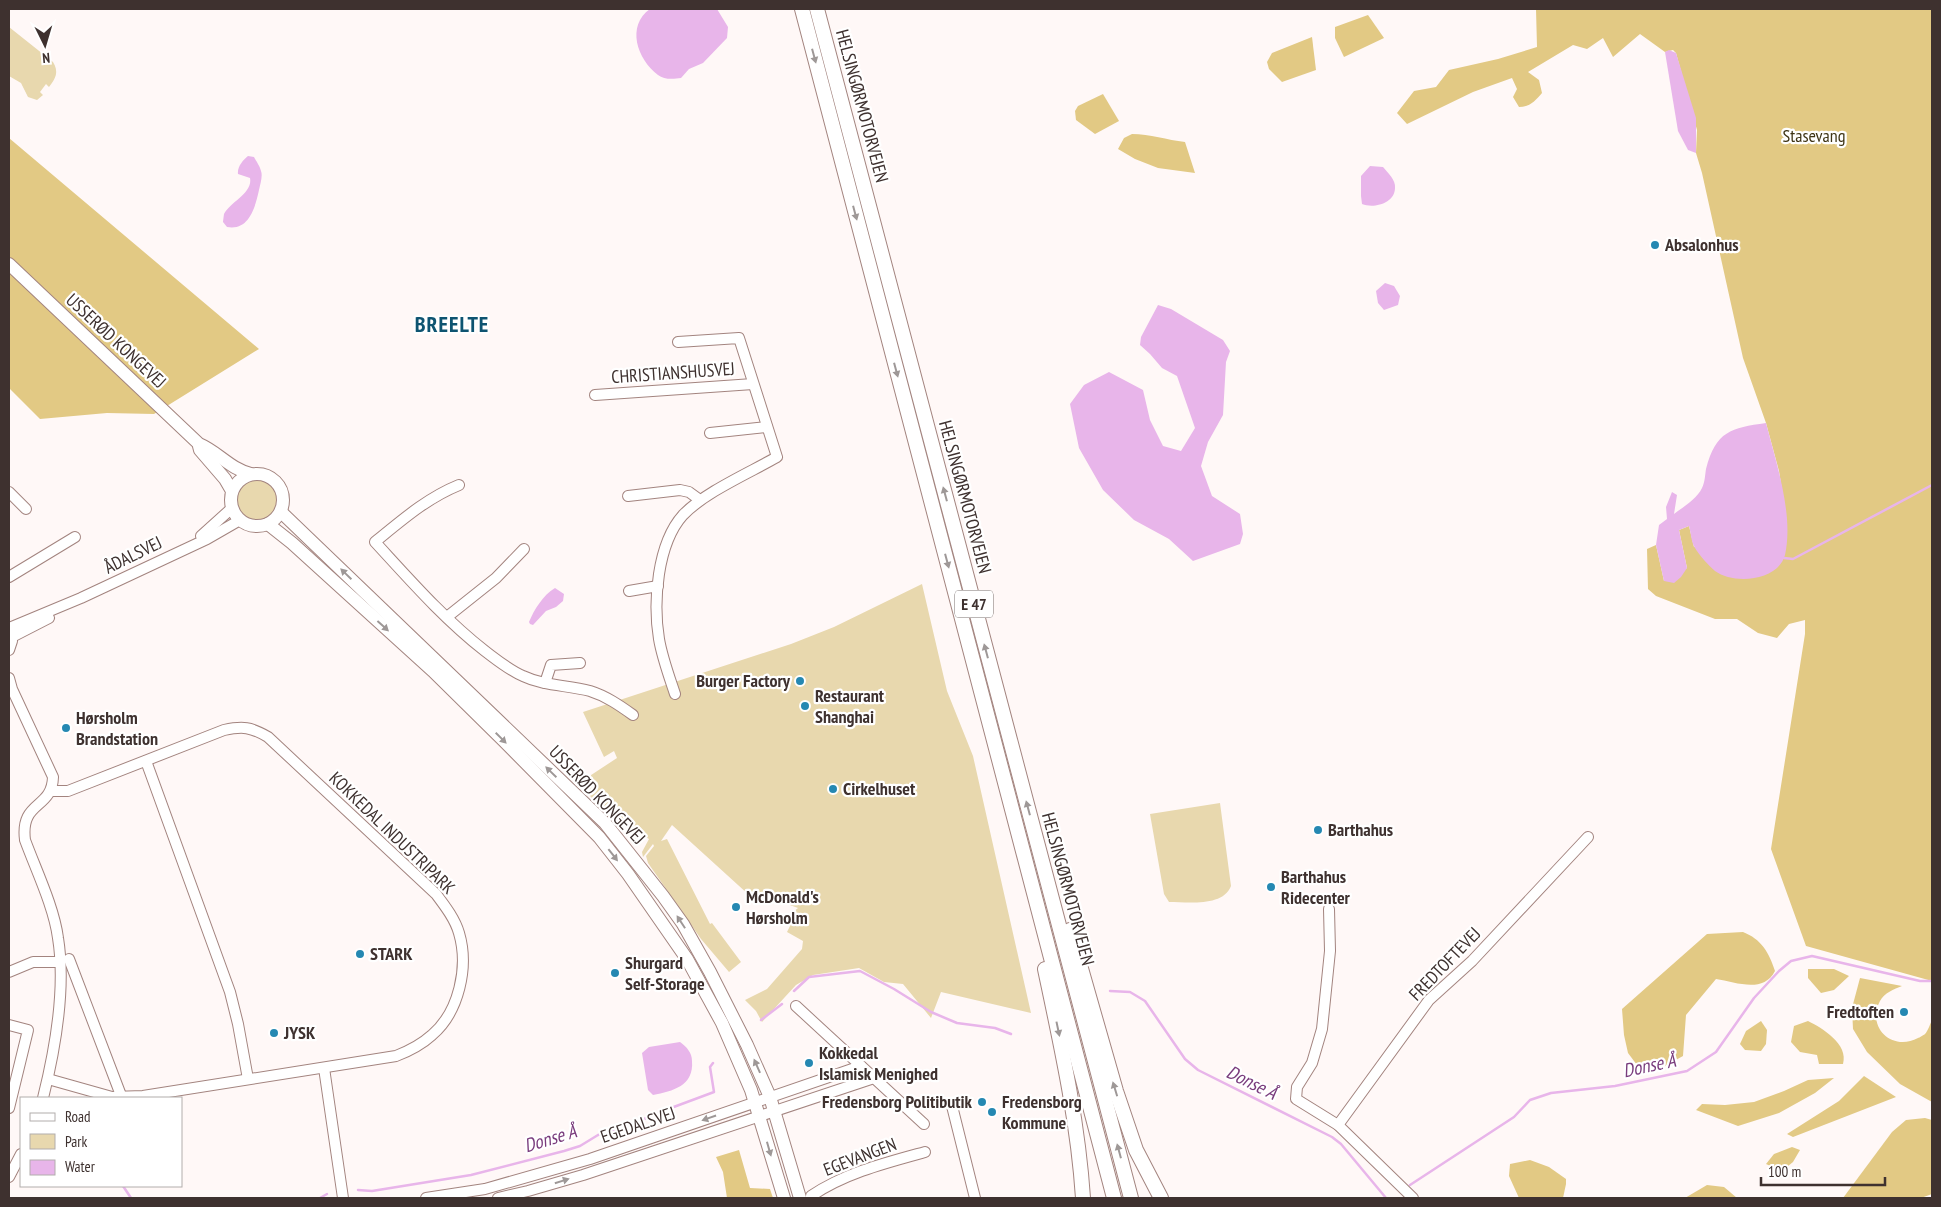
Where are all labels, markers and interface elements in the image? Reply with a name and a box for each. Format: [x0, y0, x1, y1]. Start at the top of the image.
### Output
north arrow [20, 20, 70, 70]
street label: HELSINGØRMOTORVEJEN [831, 27, 894, 185]
one-way arrow [810, 48, 818, 63]
text: N [42, 49, 51, 67]
park label: Stasevang [1783, 124, 1845, 147]
one-way arrow [851, 206, 859, 221]
place label: Absalonhus [1664, 233, 1739, 256]
marker: Absalonhus [1649, 239, 1661, 251]
street label: USSERØD KONGEVEJ [61, 288, 171, 393]
district label: BREELTE [415, 310, 489, 338]
street label: CHRISTIANSHUSVEJ [610, 357, 735, 388]
one-way arrow [892, 363, 900, 378]
street label: HELSINGØRMOTORVEJEN [934, 418, 997, 576]
one-way arrow [941, 486, 949, 501]
street label: ÅDALSVEJ [100, 531, 166, 578]
one-way arrow [943, 554, 951, 569]
one-way arrow [340, 568, 352, 580]
road number: E 47 [955, 590, 993, 618]
one-way arrow [377, 620, 389, 632]
one-way arrow [982, 643, 990, 658]
place label: Burger Factory [696, 669, 791, 692]
marker: Burger Factory [794, 675, 806, 687]
place label: Restaurant Shanghai [815, 684, 885, 728]
marker: Restaurant Shanghai [799, 700, 811, 712]
place label: Hørsholm Brandstation [76, 706, 158, 750]
marker: Hørsholm Brandstation [60, 722, 72, 734]
one-way arrow [495, 732, 507, 744]
street label: USSERØD KONGEVEJ [544, 740, 650, 849]
one-way arrow [545, 766, 557, 778]
street label: KOKKEDAL INDUSTRIPARK [324, 767, 460, 899]
place label: Cirkelhuset [843, 777, 916, 800]
marker: Cirkelhuset [827, 783, 839, 795]
one-way arrow [1023, 800, 1031, 815]
street label: HELSINGØRMOTORVEJEN [1037, 810, 1100, 968]
place label: Barthahus [1328, 818, 1393, 841]
marker: Barthahus [1312, 824, 1324, 836]
one-way arrow [608, 848, 619, 861]
place label: Barthahus Ridecenter [1281, 865, 1351, 909]
marker: Barthahus Ridecenter [1265, 881, 1277, 893]
place label: McDonald's Hørsholm [746, 885, 819, 929]
marker: McDonald's Hørsholm [730, 901, 742, 913]
one-way arrow [676, 916, 686, 929]
street label: FREDTOFTEVEJ [1404, 922, 1485, 1005]
place label: STARK [370, 942, 413, 965]
marker: STARK [354, 948, 366, 960]
place label: Shurgard Self-Storage [625, 951, 705, 995]
marker: Shurgard Self-Storage [609, 967, 621, 979]
place label: Fredtoften [1827, 1000, 1894, 1023]
marker: Fredtoften [1898, 1006, 1910, 1018]
place label: JYSK [283, 1021, 316, 1044]
one-way arrow [1054, 1021, 1062, 1037]
marker: JYSK [268, 1027, 280, 1039]
place label: Kokkedal Islamisk Menighed [819, 1041, 938, 1085]
water label: Donse Å [1620, 1047, 1680, 1082]
marker: Kokkedal Islamisk Menighed [803, 1057, 815, 1069]
one-way arrow [752, 1059, 760, 1073]
water label: Donse Å [1223, 1060, 1283, 1105]
one-way arrow [1111, 1081, 1119, 1096]
place label: Fredensborg Politibutik [822, 1090, 973, 1113]
place label: Fredensborg Kommune [1002, 1090, 1082, 1134]
marker: Fredensborg Politibutik [976, 1096, 988, 1108]
legend [20, 1097, 182, 1187]
street label: EGEDALSVEJ [597, 1101, 678, 1148]
marker: Fredensborg Kommune [986, 1106, 998, 1118]
text: Road [65, 1107, 91, 1126]
one-way arrow [701, 1115, 716, 1122]
water label: Donse Å [521, 1118, 581, 1157]
text: Park [65, 1132, 87, 1151]
street label: EGEVANGEN [820, 1132, 900, 1181]
one-way arrow [766, 1141, 774, 1156]
one-way arrow [1114, 1144, 1122, 1159]
scale bar [1761, 1154, 1885, 1186]
text: Water [65, 1157, 96, 1176]
text: 100 m [1768, 1162, 1801, 1181]
one-way arrow [554, 1177, 569, 1185]

